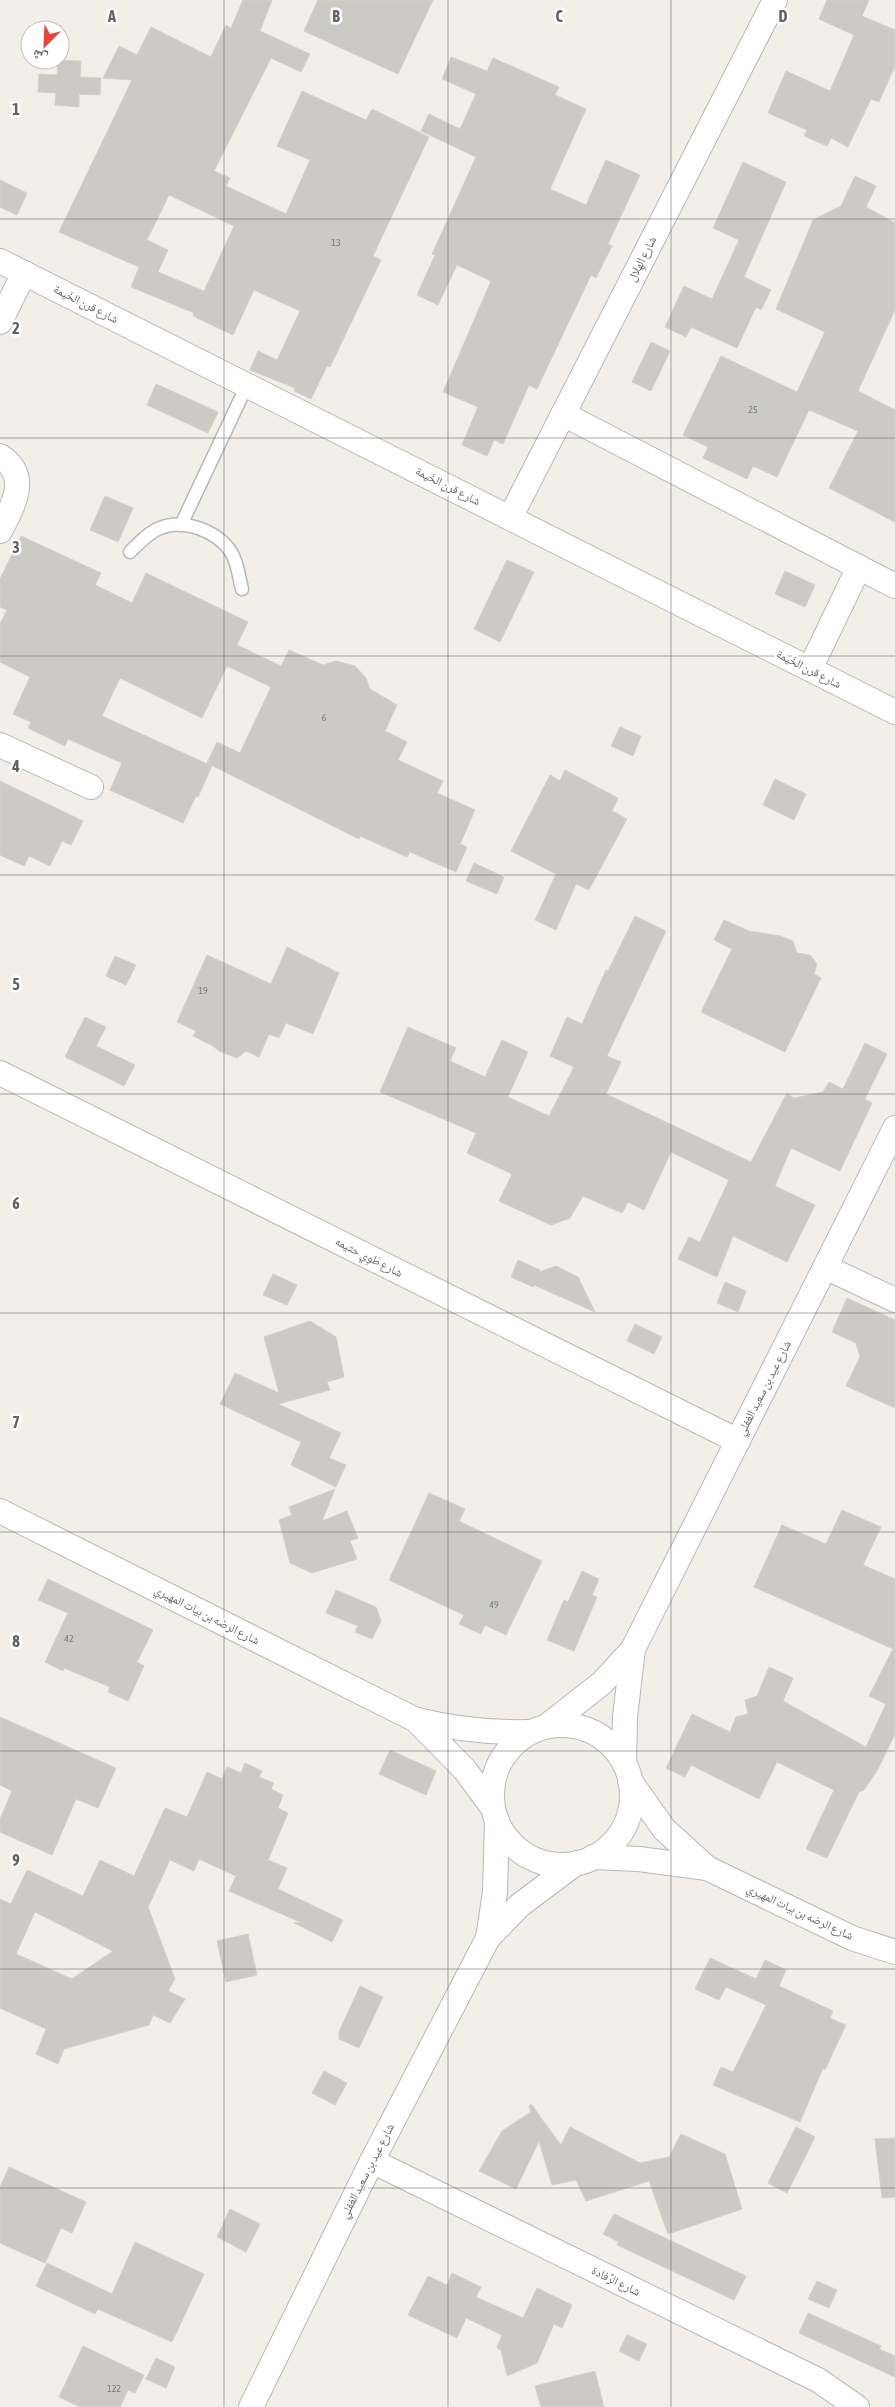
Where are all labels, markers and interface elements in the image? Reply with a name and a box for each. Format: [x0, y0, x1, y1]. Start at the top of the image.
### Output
text: A [107, 7, 116, 25]
text: B [332, 7, 340, 25]
text: C [555, 7, 563, 25]
text: D [779, 7, 788, 25]
north arrow [20, 20, 70, 70]
text: ش [30, 46, 50, 67]
text: 1 [12, 100, 20, 118]
street label: شارع الهِلال [625, 234, 661, 285]
house number: 13 [331, 237, 341, 248]
street label: شارع قرن الخَيمة [51, 282, 121, 327]
text: 2 [12, 319, 20, 337]
house number: 25 [748, 404, 758, 415]
street label: شارع قرن الخَيمة [413, 464, 483, 509]
text: 3 [12, 538, 20, 556]
street label: شارع قرن الخَيمة [774, 647, 844, 692]
house number: 6 [322, 712, 327, 723]
text: 4 [11, 757, 20, 775]
text: 5 [12, 975, 20, 993]
house number: 19 [198, 985, 208, 996]
text: 6 [12, 1194, 20, 1212]
street label: شارع طَوِي حثيمه [332, 1234, 405, 1283]
street label: شارع عيد بن سعيد الغفلي [734, 1338, 797, 1439]
text: 7 [12, 1413, 20, 1431]
street label: شارع الرضه بن بيات المهيري [151, 1582, 262, 1650]
house number: 49 [489, 1599, 499, 1610]
text: 8 [12, 1632, 20, 1650]
house number: 42 [64, 1633, 74, 1644]
text: 9 [12, 1851, 20, 1869]
street label: شارع الرضه بن بيات المهيري [743, 1881, 856, 1946]
street label: شارع عيد بن سعيد الغفلي [337, 2121, 400, 2222]
street label: شارع الرِّفادة [589, 2263, 643, 2300]
house number: 122 [107, 2383, 121, 2394]

